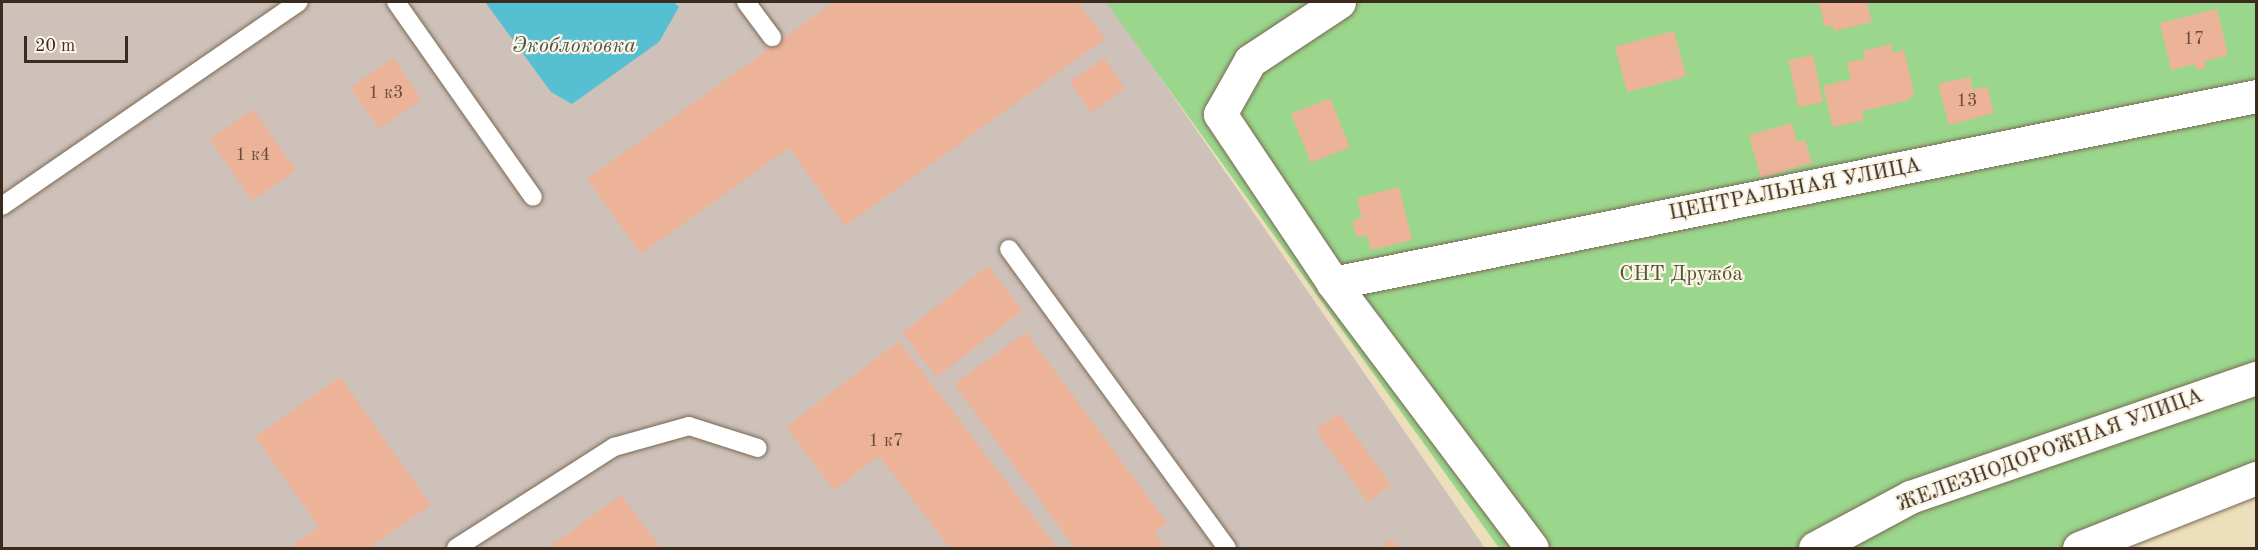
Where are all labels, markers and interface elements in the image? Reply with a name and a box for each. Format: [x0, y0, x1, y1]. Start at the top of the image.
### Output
scale bar [27, 24, 130, 62]
house number: 17 [2184, 28, 2204, 50]
water label: Экоблоковка [512, 34, 636, 60]
text: 20 m [35, 37, 75, 55]
house number: 1 к3 [369, 82, 403, 104]
house number: 13 [1957, 90, 1977, 112]
house number: 1 к4 [236, 144, 270, 166]
street label: ЦЕНТРАЛЬНАЯ УЛИЦА [1667, 153, 1923, 227]
park label: СНТ Дружба [1619, 262, 1743, 288]
street label: ЖЕЛЕЗНОДОРОЖНАЯ УЛИЦА [1893, 384, 2207, 518]
house number: 1 к7 [869, 430, 903, 452]

